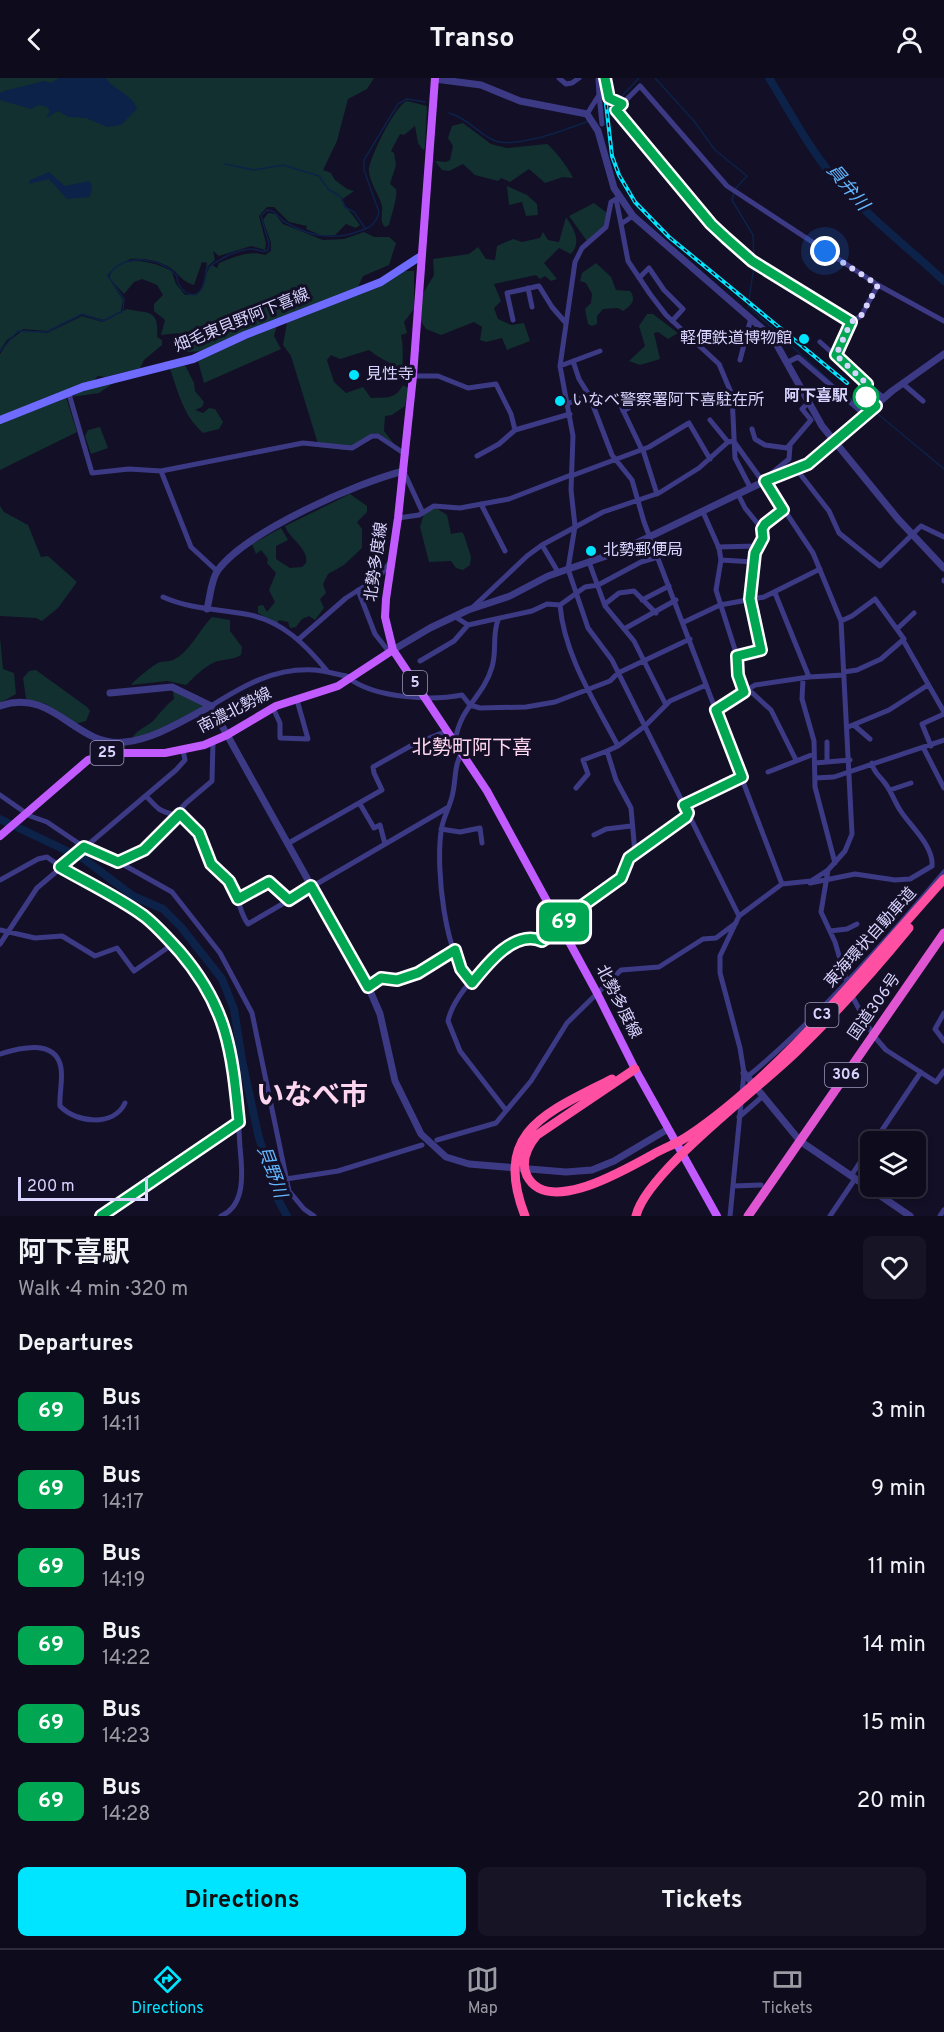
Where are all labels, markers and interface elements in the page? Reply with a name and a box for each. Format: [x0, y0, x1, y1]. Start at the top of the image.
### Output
text: Transo [430, 22, 514, 56]
icon: back [18, 23, 51, 56]
icon: person [893, 23, 926, 56]
water label: 員弁川 [821, 160, 874, 218]
your location [810, 236, 840, 266]
street label: 畑毛東貝野阿下喜線 [171, 285, 313, 357]
place label: 軽便鉄道博物館 [680, 329, 792, 349]
marker: 軽便鉄道博物館 [797, 332, 811, 346]
place label: 見性寺 [366, 365, 414, 385]
marker: 見性寺 [347, 368, 361, 382]
marker: 阿下喜駅 [853, 384, 879, 410]
place label: 阿下喜駅 [784, 387, 848, 407]
place label: いなべ警察署阿下喜駐在所 [572, 391, 764, 411]
marker: いなべ警察署阿下喜駐在所 [553, 394, 567, 408]
street label: 北勢多度線 [362, 521, 392, 603]
place label: 北勢郵便局 [603, 541, 683, 561]
marker: 北勢郵便局 [584, 544, 598, 558]
road number: 5 [403, 671, 427, 695]
street label: 南濃北勢線 [195, 684, 275, 738]
district label: 北勢町阿下喜 [412, 736, 532, 762]
road number: 25 [90, 741, 124, 765]
street label: 東海環状自動車道 [821, 884, 921, 992]
line badge: 69 [537, 902, 591, 942]
text: 69 [551, 909, 577, 936]
street label: 北勢多度線 [591, 962, 645, 1042]
street label: 国道306号 [845, 970, 905, 1044]
road number: C3 [806, 1003, 838, 1027]
road number: 306 [825, 1063, 867, 1087]
district label: いなべ市 [256, 1079, 368, 1115]
map controls [860, 1131, 926, 1197]
button: layers [860, 1131, 926, 1197]
water label: 貝野川 [251, 1143, 292, 1203]
scale bar [18, 1174, 148, 1202]
text: 200 m [27, 1177, 75, 1197]
text: 阿下喜駅 [18, 1236, 130, 1272]
button: heart [863, 1236, 926, 1299]
text: Walk · 4 min · 320 m [18, 1277, 188, 1303]
text: Departures [18, 1331, 134, 1358]
text: Bus [102, 1385, 141, 1412]
text: 69 [38, 1398, 64, 1425]
text: 3 min [871, 1398, 926, 1425]
text: 14:11 [102, 1412, 141, 1438]
text: Bus [102, 1463, 141, 1490]
text: 69 [38, 1476, 64, 1503]
text: 9 min [871, 1476, 926, 1503]
text: 14:17 [102, 1490, 144, 1516]
text: Bus [102, 1541, 141, 1568]
text: 69 [38, 1554, 64, 1581]
text: 11 min [868, 1554, 926, 1581]
text: 14:19 [102, 1568, 145, 1594]
text: Bus [102, 1619, 141, 1646]
text: 69 [38, 1632, 64, 1659]
text: 14 min [863, 1632, 926, 1659]
text: 14:22 [102, 1646, 150, 1672]
text: Bus [102, 1697, 141, 1724]
text: 69 [38, 1710, 64, 1737]
text: 15 min [862, 1710, 926, 1737]
text: 14:23 [102, 1724, 150, 1750]
text: Bus [102, 1775, 141, 1802]
text: 69 [38, 1788, 64, 1815]
text: 20 min [857, 1788, 926, 1815]
text: 14:28 [102, 1802, 150, 1828]
button: Directions [18, 1867, 466, 1936]
button: Tickets [478, 1867, 926, 1936]
tab: Directions [131, 1963, 204, 2019]
tab: Map [466, 1963, 499, 2019]
tab: Tickets [762, 1963, 813, 2019]

